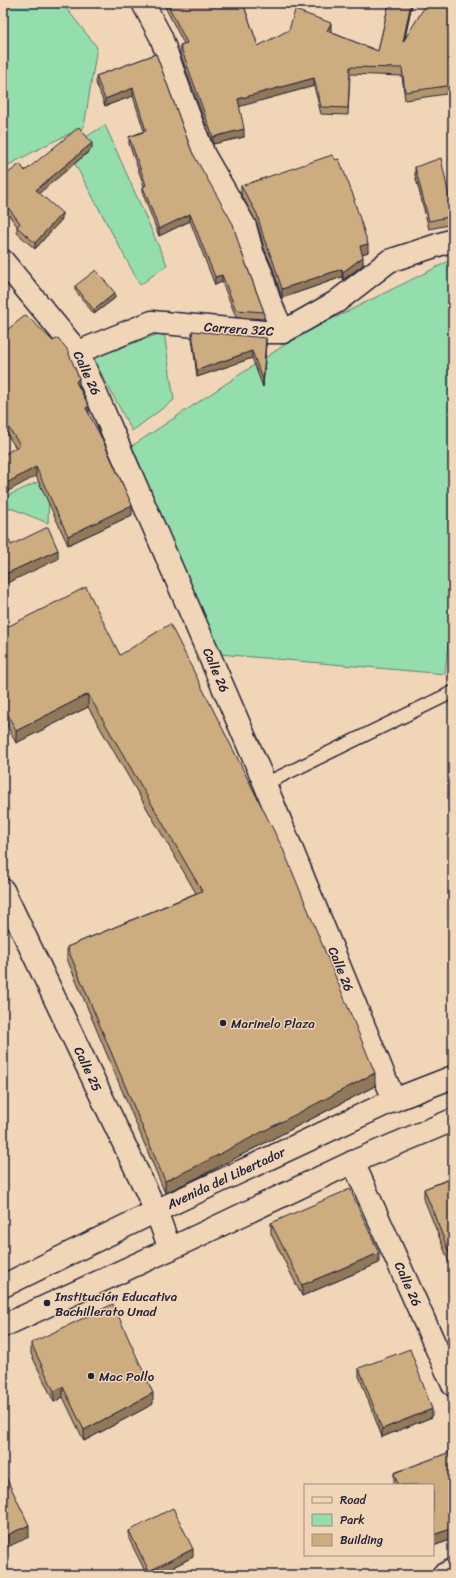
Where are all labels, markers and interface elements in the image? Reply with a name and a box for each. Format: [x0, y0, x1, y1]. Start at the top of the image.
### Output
street label: Carrera 32C [203, 315, 275, 343]
street label: Calle 26 [67, 347, 107, 399]
street label: Calle 26 [196, 644, 236, 696]
street label: Calle 26 [322, 943, 360, 995]
place label: Marinelo Plaza [231, 1012, 315, 1035]
marker: Marinelo Plaza [218, 1018, 228, 1028]
street label: Calle 25 [68, 1043, 108, 1095]
street label: Avenida del Libertador [162, 1140, 290, 1216]
street label: Calle 26 [388, 1258, 428, 1310]
place label: Institución Educativa Bachillerato Unad [54, 1285, 178, 1323]
marker: Institución Educativa Bachillerato Unad [42, 1298, 52, 1308]
place label: Mac Pollo [99, 1365, 155, 1388]
marker: Mac Pollo [86, 1371, 96, 1381]
legend [304, 1484, 434, 1556]
text: Road [340, 1489, 367, 1511]
text: Park [340, 1509, 365, 1531]
text: Building [340, 1529, 383, 1551]

